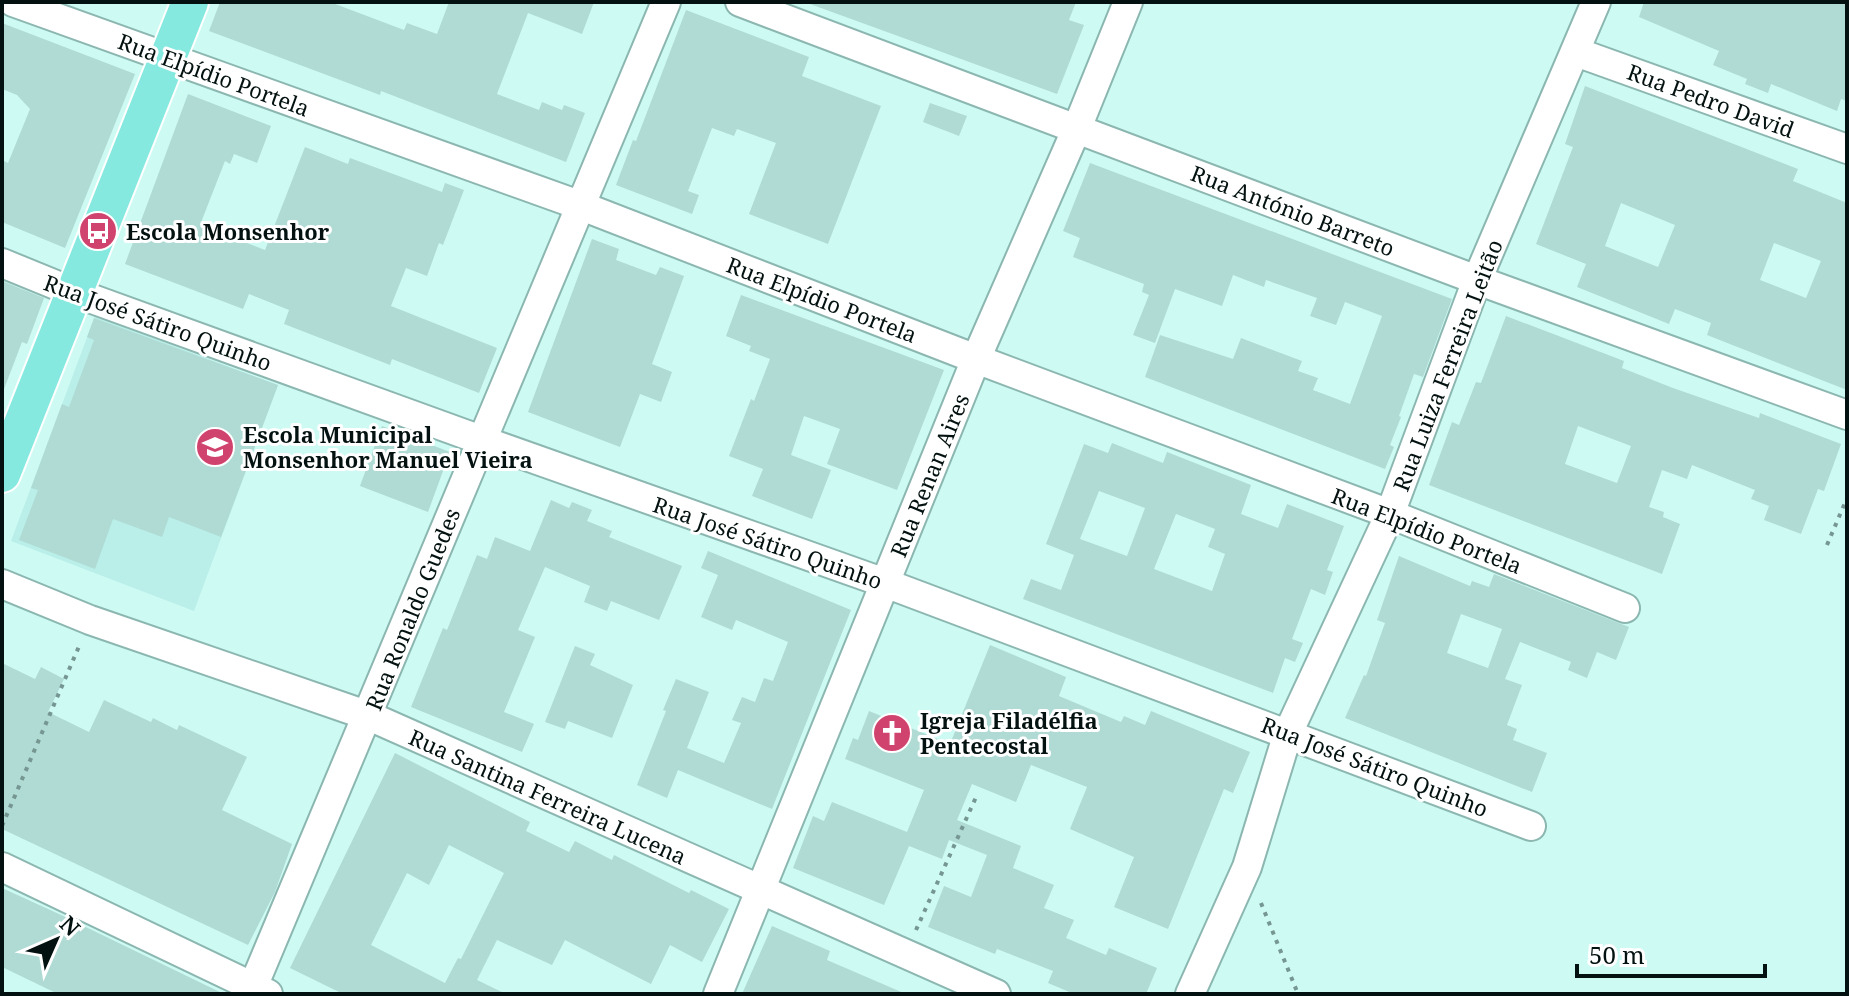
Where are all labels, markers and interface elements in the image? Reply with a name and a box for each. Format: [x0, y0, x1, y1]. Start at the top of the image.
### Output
street label: Rua Elpídio Portela [114, 25, 314, 123]
street label: Rua Pedro David [1623, 56, 1799, 144]
street label: Rua António Barreto [1187, 157, 1399, 263]
bus stop icon: Escola Monsenhor [77, 210, 119, 252]
place label: Escola Monsenhor [126, 216, 330, 246]
street label: Rua Luiza Ferreira Leitão [1385, 235, 1509, 495]
street label: Rua Elpídio Portela [723, 249, 921, 349]
street label: Rua José Sátiro Quinho [40, 267, 276, 377]
street label: Rua Renan Aires [883, 389, 975, 561]
place label: Escola Municipal Monsenhor Manuel Vieira [243, 419, 533, 474]
school or university icon: Escola Municipal Monsenhor Manuel Vieira [194, 426, 236, 468]
street label: Rua Elpídio Portela [1328, 480, 1526, 580]
street label: Rua José Sátiro Quinho [649, 489, 887, 595]
street label: Rua Ronaldo Guedes [358, 503, 466, 715]
place label: Igreja Filadélfia Pentecostal [920, 705, 1098, 760]
street label: Rua José Sátiro Quinho [1257, 709, 1493, 823]
church icon: Igreja Filadélfia Pentecostal [871, 712, 913, 754]
street label: Rua Santina Ferreira Lucena [405, 721, 691, 871]
north arrow [16, 900, 96, 980]
text: N [54, 908, 88, 942]
scale bar [1577, 928, 1765, 978]
text: 50 m [1589, 938, 1645, 971]

